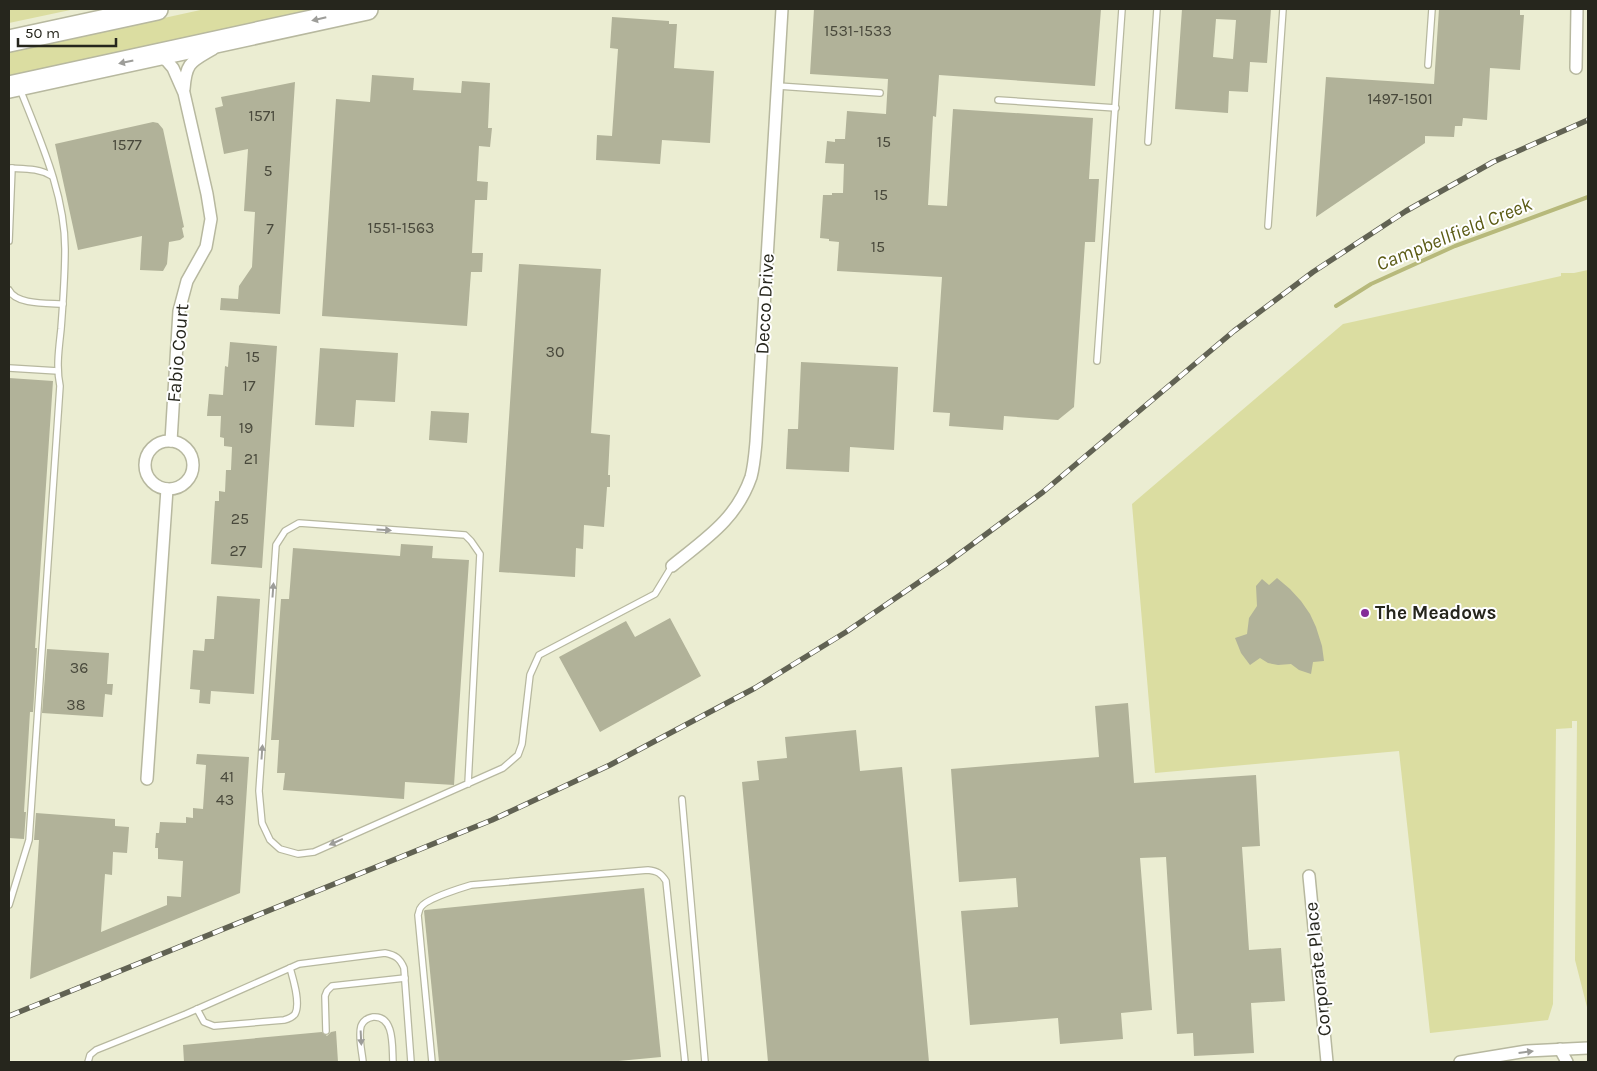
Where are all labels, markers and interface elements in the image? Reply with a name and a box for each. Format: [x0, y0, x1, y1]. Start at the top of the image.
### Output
scale bar [18, 15, 115, 47]
one-way arrow [312, 15, 327, 23]
house number: 1531-1533 [824, 21, 892, 40]
text: 50 m [25, 24, 60, 42]
one-way arrow [119, 58, 134, 66]
house number: 1497-1501 [1367, 89, 1433, 108]
house number: 1571 [248, 106, 276, 125]
house number: 15 [877, 132, 891, 151]
house number: 1577 [112, 135, 142, 154]
house number: 5 [263, 161, 273, 180]
house number: 15 [874, 185, 888, 204]
water label: Campbellfield Creek [1373, 192, 1536, 276]
house number: 1551-1563 [367, 218, 435, 237]
house number: 7 [266, 219, 274, 238]
house number: 15 [871, 237, 885, 256]
street label: Decco Drive [751, 253, 779, 355]
street label: Fabio Court [163, 303, 193, 403]
house number: 30 [546, 342, 564, 361]
house number: 15 [246, 347, 260, 366]
house number: 17 [243, 376, 256, 395]
house number: 19 [239, 418, 253, 437]
house number: 21 [244, 449, 258, 468]
house number: 25 [231, 509, 249, 528]
one-way arrow [376, 526, 392, 534]
house number: 27 [230, 541, 247, 560]
one-way arrow [270, 582, 278, 598]
place label: The Meadows [1375, 602, 1496, 624]
marker: The Meadows [1359, 607, 1371, 619]
house number: 36 [70, 658, 88, 677]
house number: 38 [66, 695, 86, 714]
one-way arrow [258, 744, 266, 760]
house number: 41 [220, 767, 234, 786]
house number: 43 [216, 790, 234, 809]
one-way arrow [329, 839, 343, 847]
street label: Corporate Place [1300, 901, 1336, 1037]
one-way arrow [358, 1030, 366, 1046]
one-way arrow [1518, 1048, 1534, 1056]

